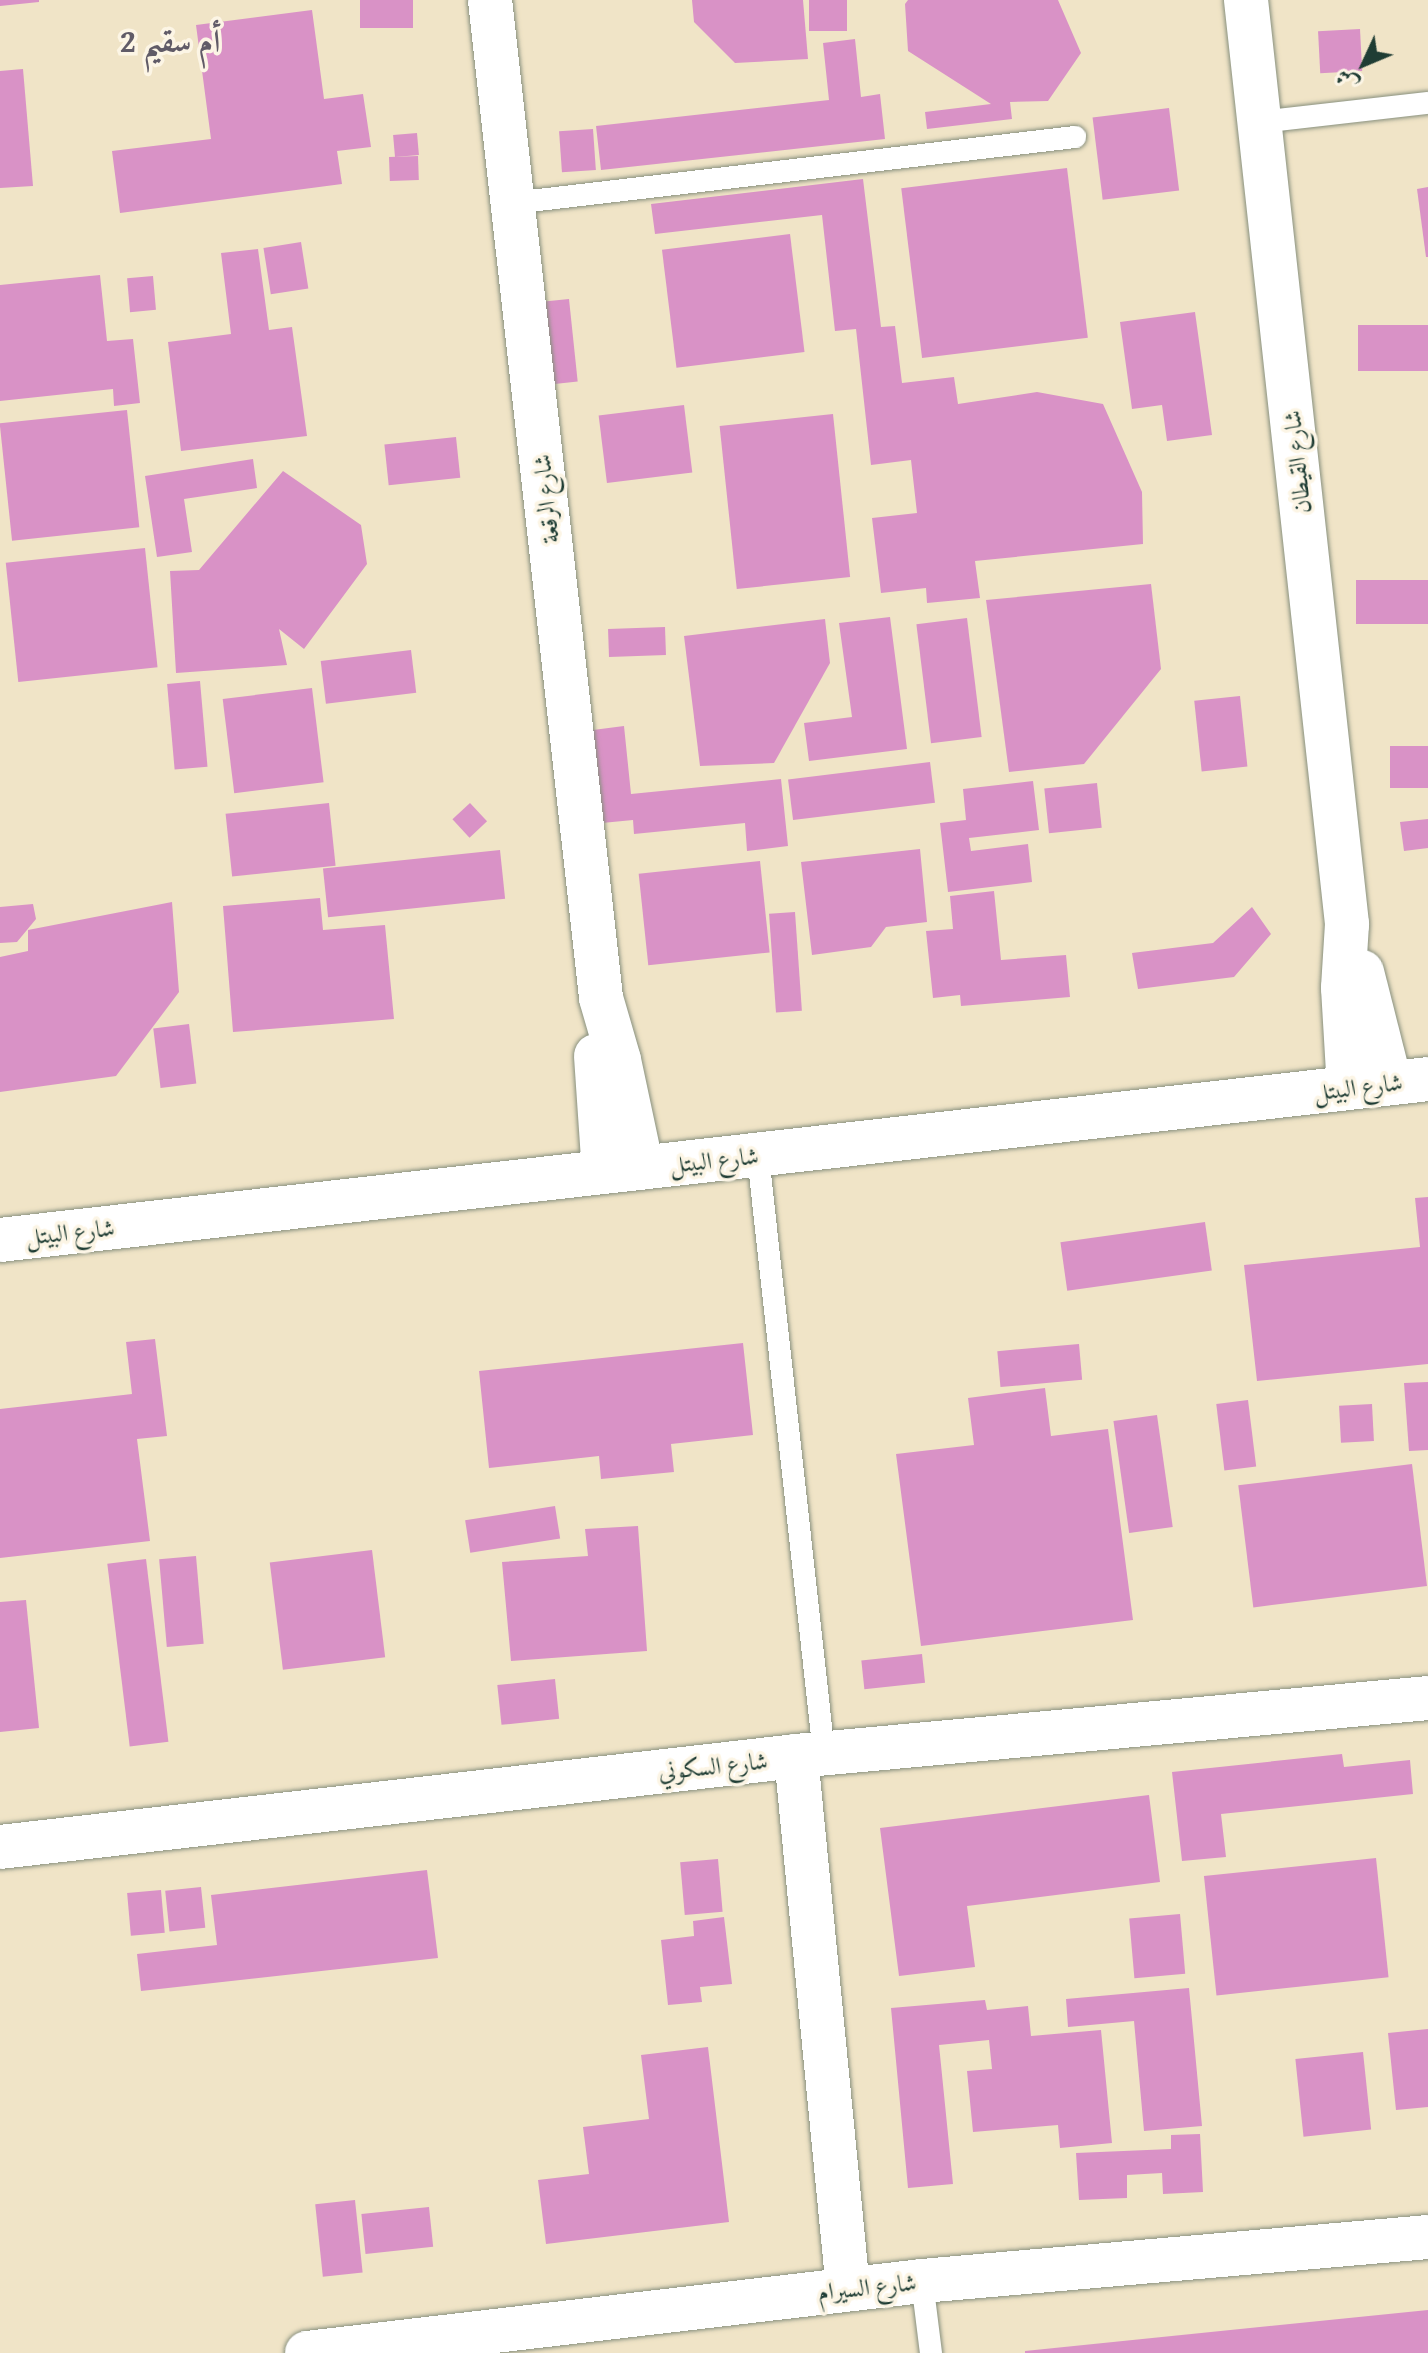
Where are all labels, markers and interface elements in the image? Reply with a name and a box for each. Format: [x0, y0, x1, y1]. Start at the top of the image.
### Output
district label: أم سقيم 2 [120, 22, 220, 60]
north arrow [1324, 24, 1404, 104]
text: ش [1328, 62, 1366, 100]
street label: شارع القيطان [1277, 409, 1317, 515]
street label: شارع الرقعة [527, 453, 565, 545]
street label: شارع البيتل [1312, 1067, 1404, 1107]
street label: شارع البيتل [668, 1141, 760, 1179]
street label: شارع البيتل [24, 1213, 116, 1251]
street label: شارع السكوني [657, 1746, 769, 1786]
street label: شارع السيرام [816, 2267, 918, 2307]

